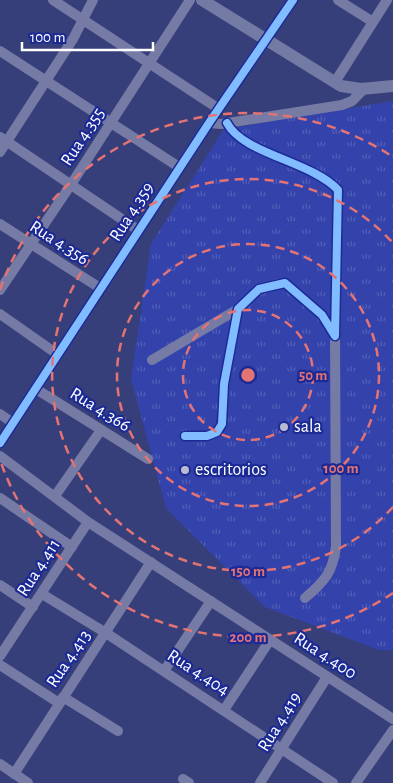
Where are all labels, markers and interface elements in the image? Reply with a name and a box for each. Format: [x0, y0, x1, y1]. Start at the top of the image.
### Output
scale bar [22, 20, 154, 52]
text: 100 m [30, 30, 65, 45]
street label: Rua 4.355 [58, 105, 108, 169]
street label: Rua 4.359 [106, 179, 158, 245]
street label: Rua 4.356 [26, 217, 92, 269]
centre of rings [239, 366, 257, 384]
text: 50 m [299, 368, 327, 383]
street label: Rua 4.366 [67, 385, 133, 435]
place label: sala [294, 418, 322, 436]
marker: sala [278, 421, 290, 433]
place label: escritorios [195, 461, 267, 479]
text: 100 m [323, 461, 359, 476]
marker: escritorios [179, 464, 191, 476]
street label: Rua 4.411 [14, 536, 64, 600]
text: 150 m [231, 564, 265, 579]
street label: Rua 4.413 [43, 627, 95, 691]
street label: Rua 4.400 [291, 629, 359, 683]
text: 200 m [229, 630, 267, 645]
street label: Rua 4.404 [164, 646, 232, 700]
street label: Rua 4.419 [255, 689, 305, 755]

